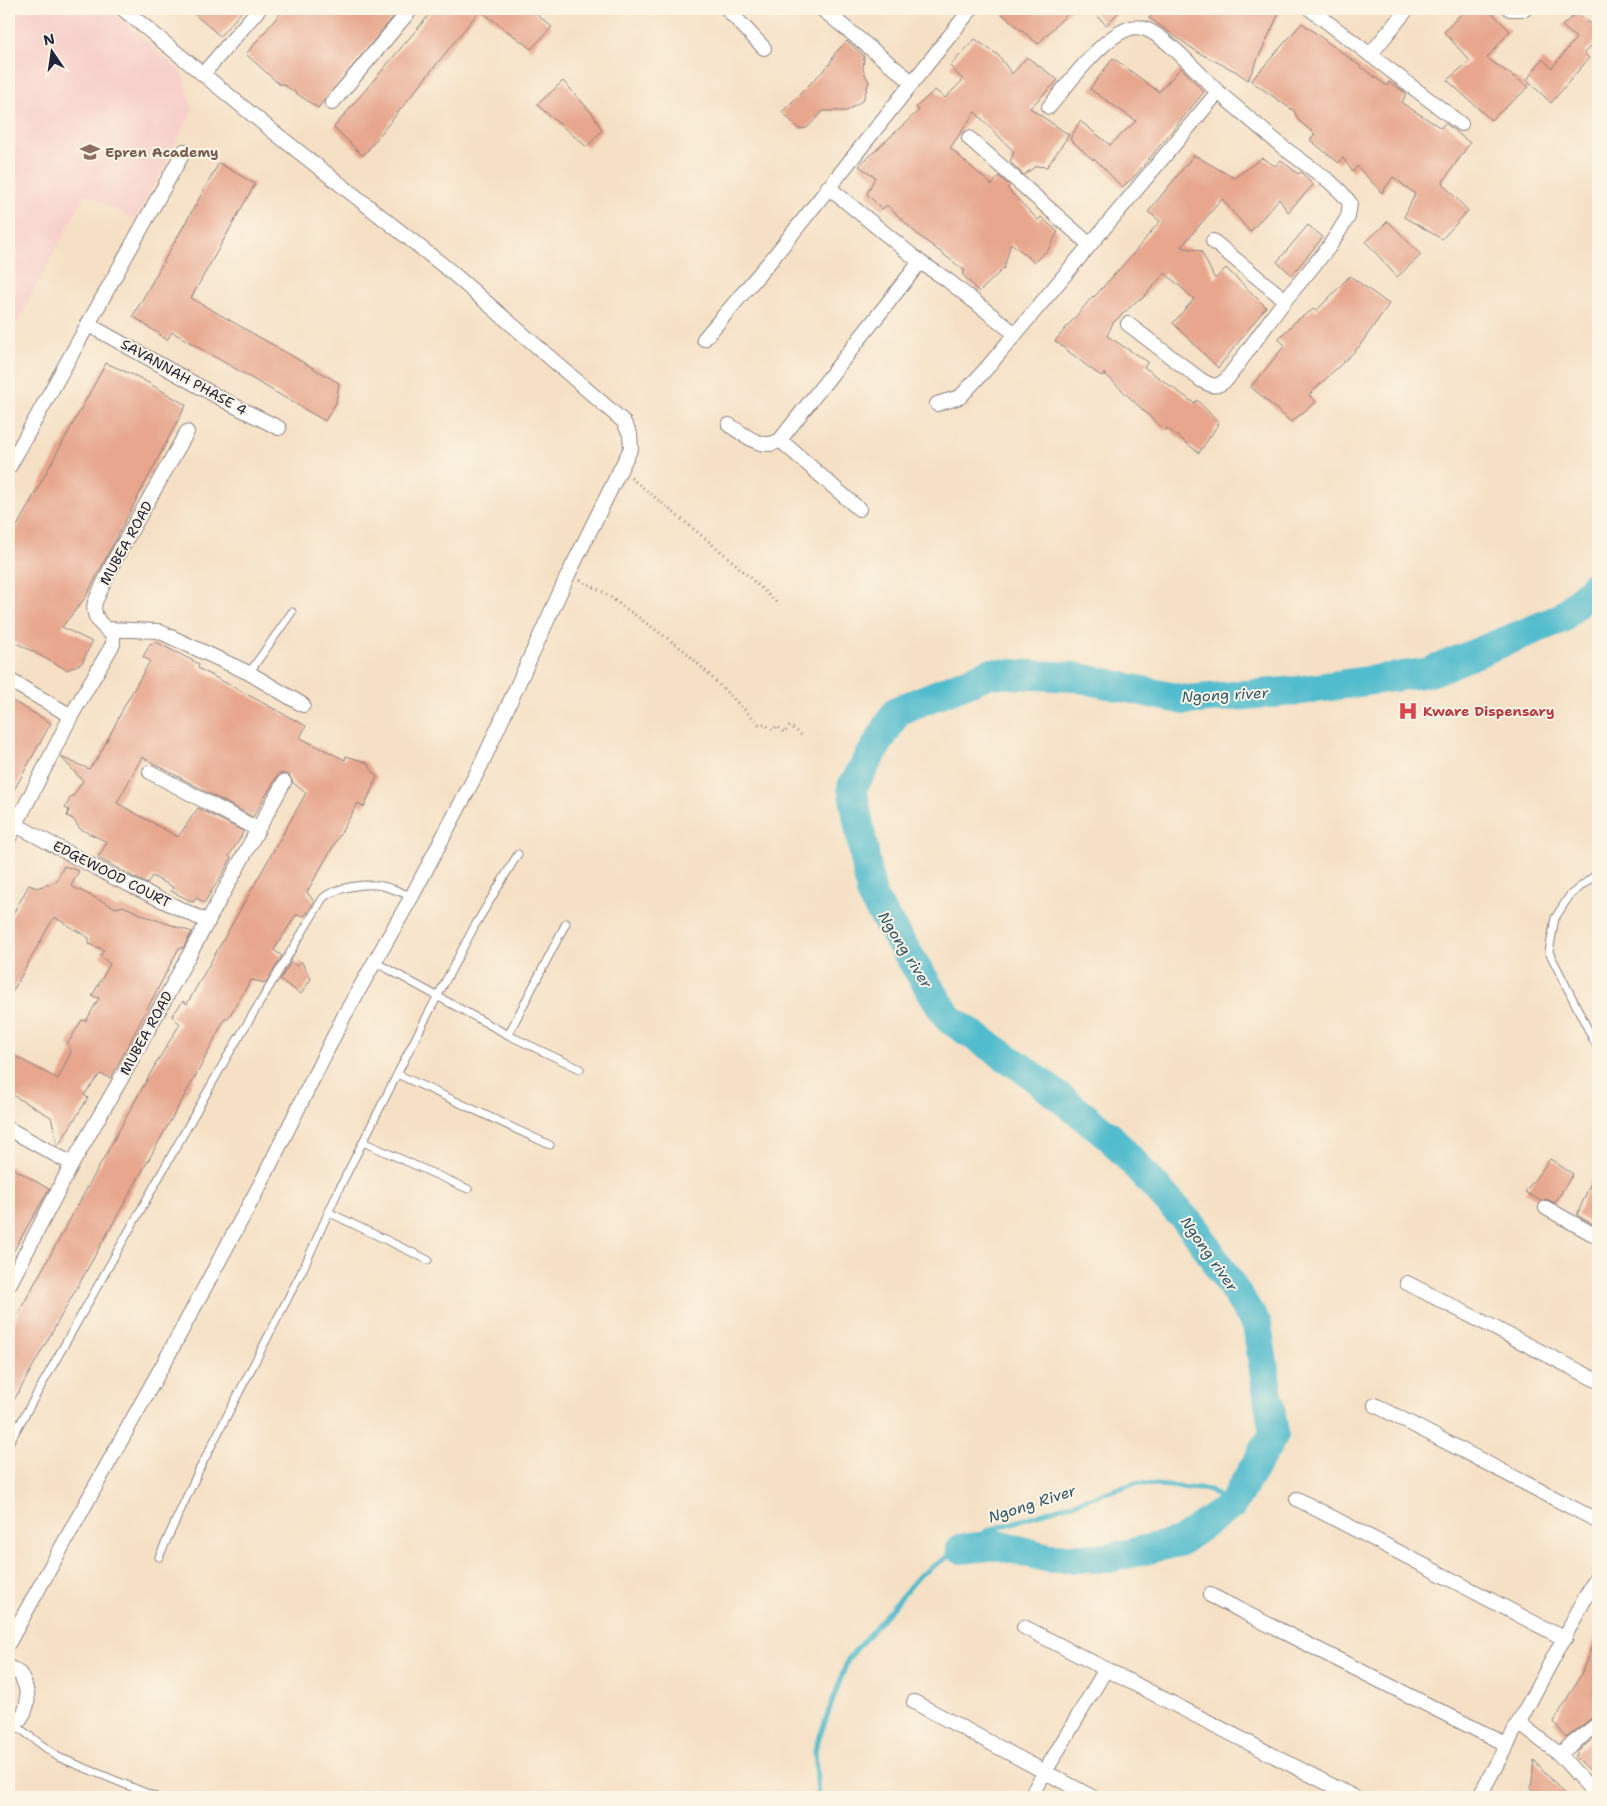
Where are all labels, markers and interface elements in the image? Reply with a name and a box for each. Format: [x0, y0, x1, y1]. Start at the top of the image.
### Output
north arrow [28, 28, 78, 78]
text: N [42, 29, 57, 49]
school or university icon: Epren Academy [79, 141, 101, 163]
place label: Epren Academy [105, 143, 219, 161]
street label: SAVANNAH PHASE 4 [118, 335, 250, 419]
street label: MUBEA ROAD [96, 498, 156, 588]
water label: Ngong river [1181, 683, 1270, 707]
hospital icon: Kware Dispensary [1397, 700, 1419, 722]
place label: Kware Dispensary [1423, 702, 1555, 720]
street label: EDGEWOOD COURT [50, 836, 174, 912]
water label: Ngong river [873, 908, 937, 993]
street label: MUBEA ROAD [116, 988, 176, 1078]
water label: Ngong river [1176, 1213, 1243, 1296]
water label: Ngong River [986, 1480, 1079, 1528]

